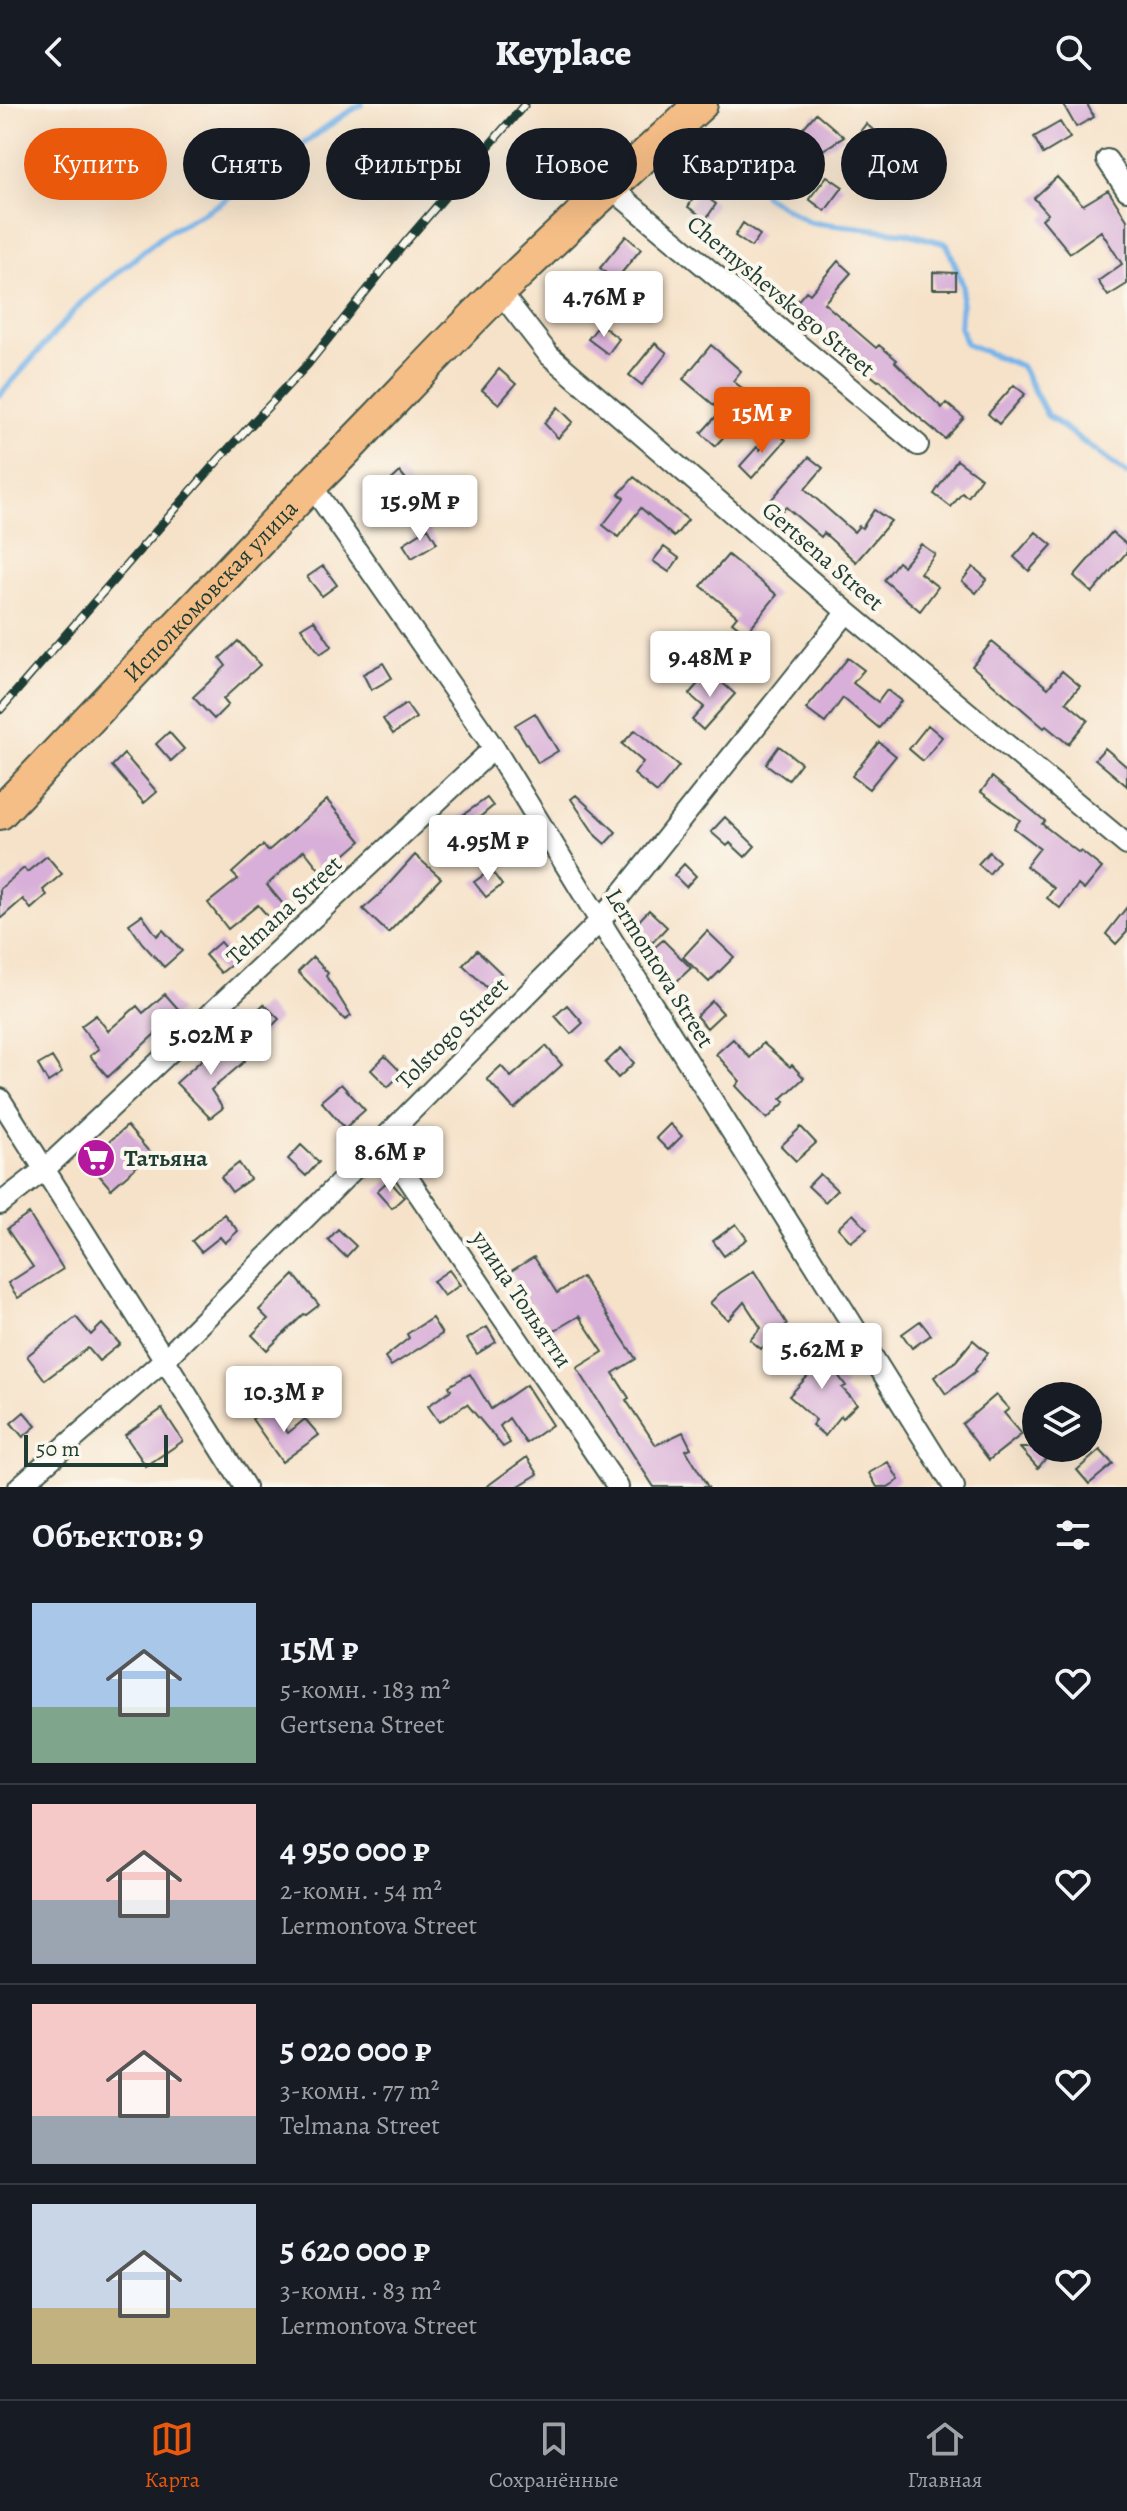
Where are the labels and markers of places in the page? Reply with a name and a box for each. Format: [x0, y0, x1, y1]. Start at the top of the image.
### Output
pin: 4.76M ₽ [530, 271, 678, 339]
pin: 15M ₽ [706, 387, 818, 455]
pin: 15.9M ₽ [346, 475, 494, 543]
pin: 9.48M ₽ [636, 631, 784, 699]
pin: 4.95M ₽ [414, 815, 562, 883]
pin: 5.02M ₽ [137, 1009, 285, 1077]
pin: 8.6M ₽ [325, 1126, 455, 1194]
supermarket icon: Татьяна [75, 1137, 117, 1179]
place label: Татьяна [124, 1142, 208, 1174]
pin: 5.62M ₽ [748, 1323, 896, 1391]
pin: 10.3M ₽ [210, 1366, 358, 1434]

